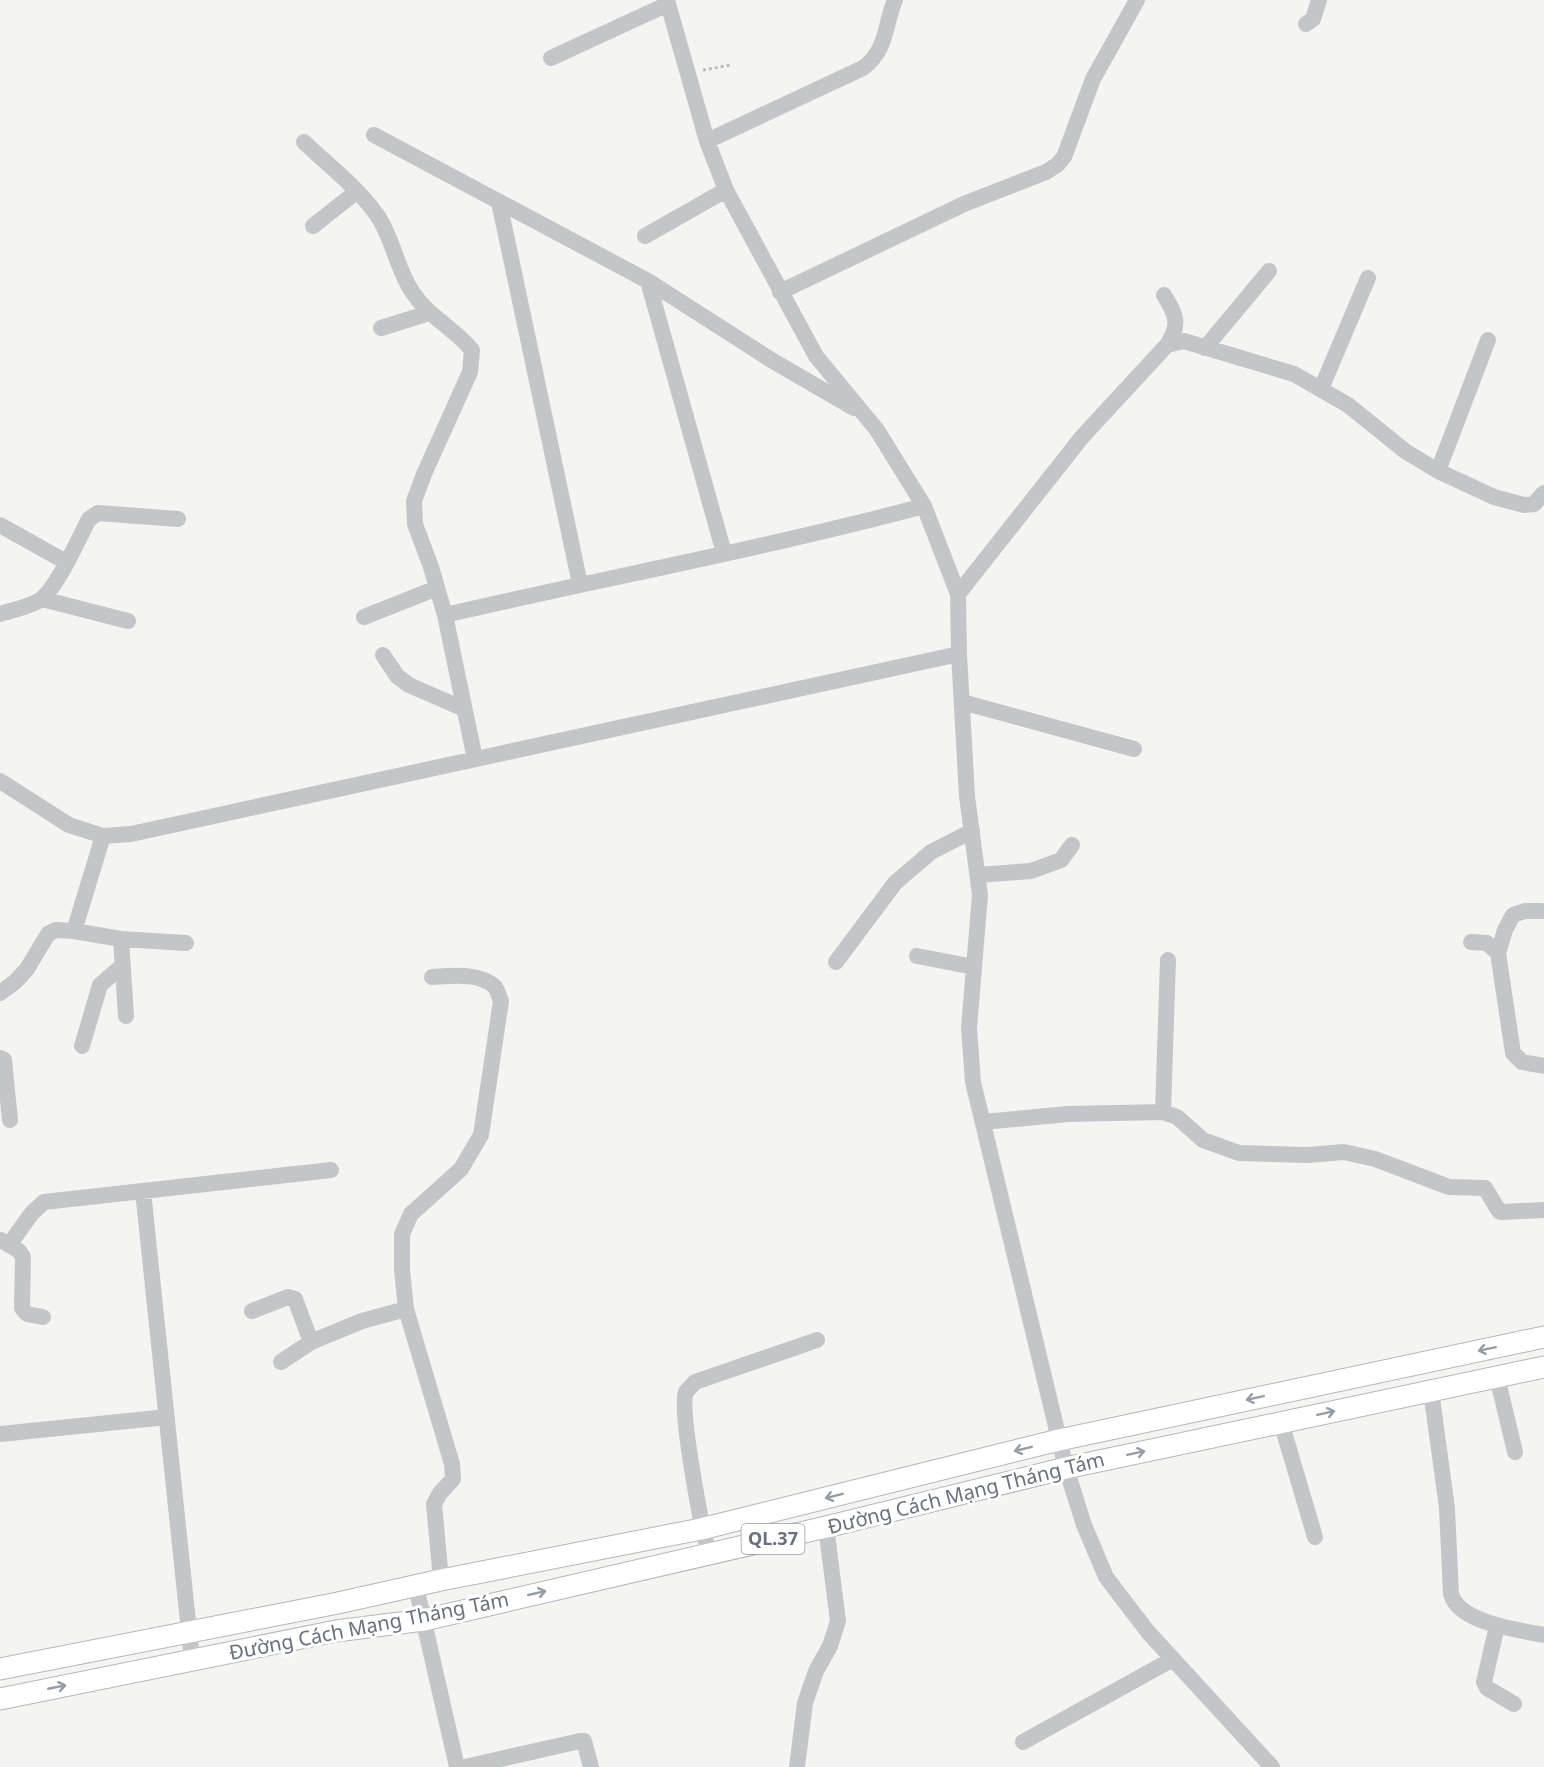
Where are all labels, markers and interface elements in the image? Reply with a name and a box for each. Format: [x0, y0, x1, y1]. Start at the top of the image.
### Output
one-way arrow [1477, 1344, 1497, 1355]
one-way arrow [1246, 1393, 1265, 1404]
one-way arrow [1317, 1406, 1336, 1418]
one-way arrow [1014, 1443, 1033, 1455]
street label: Đường Cách Mạng Tháng Tám [825, 1445, 1107, 1540]
one-way arrow [1125, 1447, 1145, 1458]
one-way arrow [825, 1490, 844, 1502]
road number: QL.37 [742, 1524, 804, 1554]
street label: Đường Cách Mạng Tháng Tám [227, 1585, 511, 1666]
one-way arrow [527, 1587, 546, 1599]
one-way arrow [47, 1681, 67, 1692]

